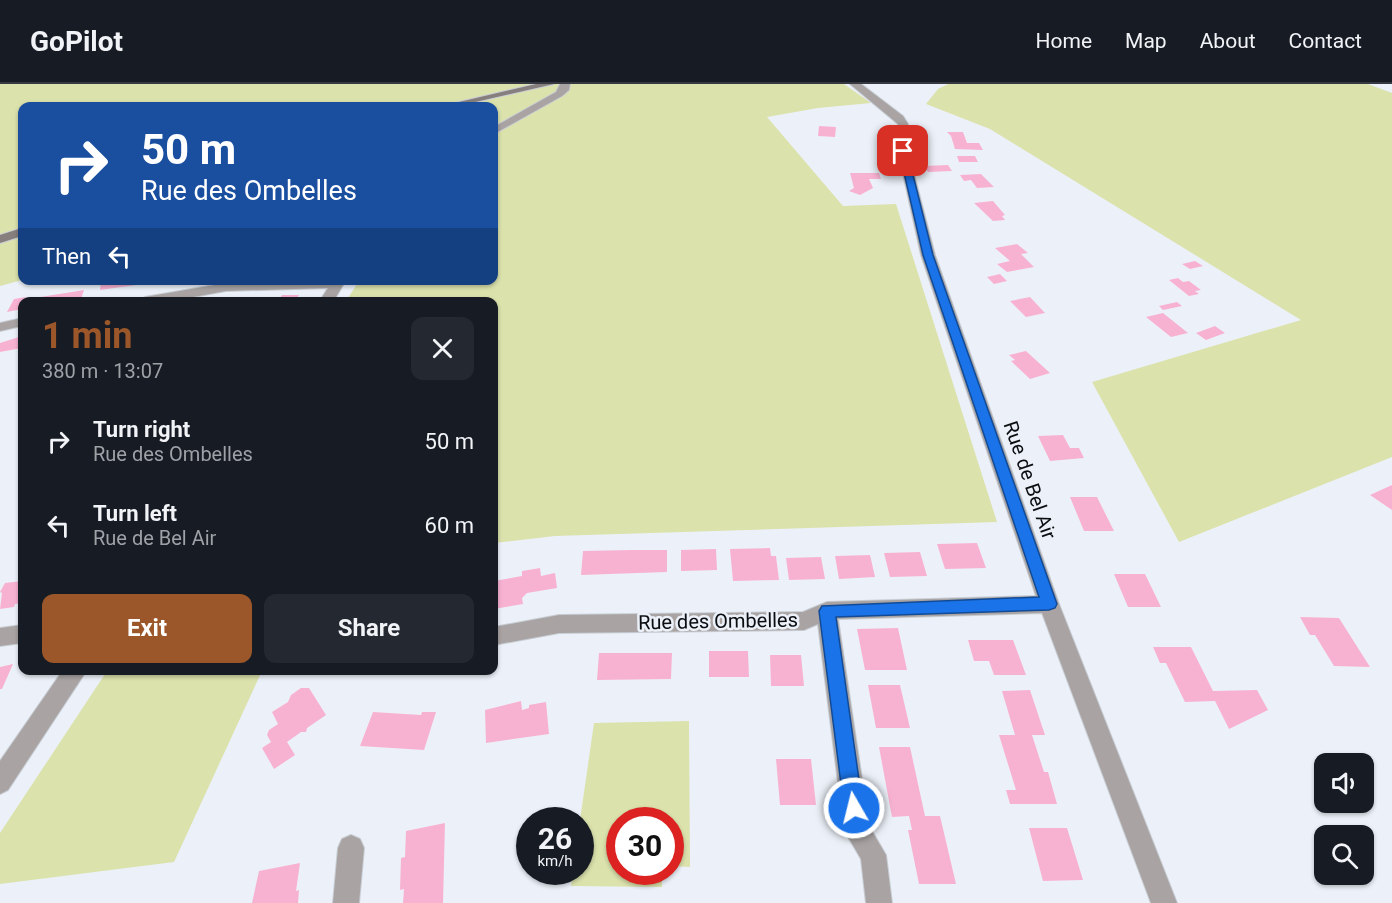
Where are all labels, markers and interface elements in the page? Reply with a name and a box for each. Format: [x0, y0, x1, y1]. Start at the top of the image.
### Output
text: GoPilot [30, 25, 123, 58]
text: Home [1036, 29, 1092, 53]
text: Map [1125, 29, 1167, 53]
text: About [1200, 29, 1256, 53]
text: Contact [1289, 29, 1362, 53]
text: 50 m [141, 125, 236, 174]
pin [877, 125, 928, 176]
icon: right [42, 126, 120, 204]
icon: arrive [886, 134, 919, 167]
text: Rue des Ombelles [141, 175, 357, 207]
icon: left [103, 240, 136, 273]
text: Then [42, 244, 91, 269]
text: 1 min [42, 315, 133, 357]
button: close [411, 317, 474, 380]
text: 380 m · 13:07 [42, 359, 163, 383]
text: Turn right [93, 417, 190, 442]
street label: Rue de Bel Air [999, 418, 1061, 542]
icon: right [42, 425, 75, 458]
text: 50 m [425, 429, 474, 454]
text: Rue des Ombelles [93, 442, 253, 466]
text: Turn left [93, 501, 177, 526]
icon: left [42, 509, 75, 542]
text: 60 m [425, 513, 474, 538]
text: Rue de Bel Air [93, 526, 216, 550]
button: Exit [42, 594, 252, 663]
button: Share [264, 594, 474, 663]
street label: Rue des Ombelles [638, 608, 798, 634]
map controls [1314, 753, 1374, 885]
button: sound [1314, 753, 1374, 813]
position arrow [822, 776, 886, 840]
speed limit sign: 30 [606, 807, 684, 885]
text: 26 [538, 821, 572, 856]
button: search [1314, 825, 1374, 885]
text: km/h [537, 852, 573, 870]

